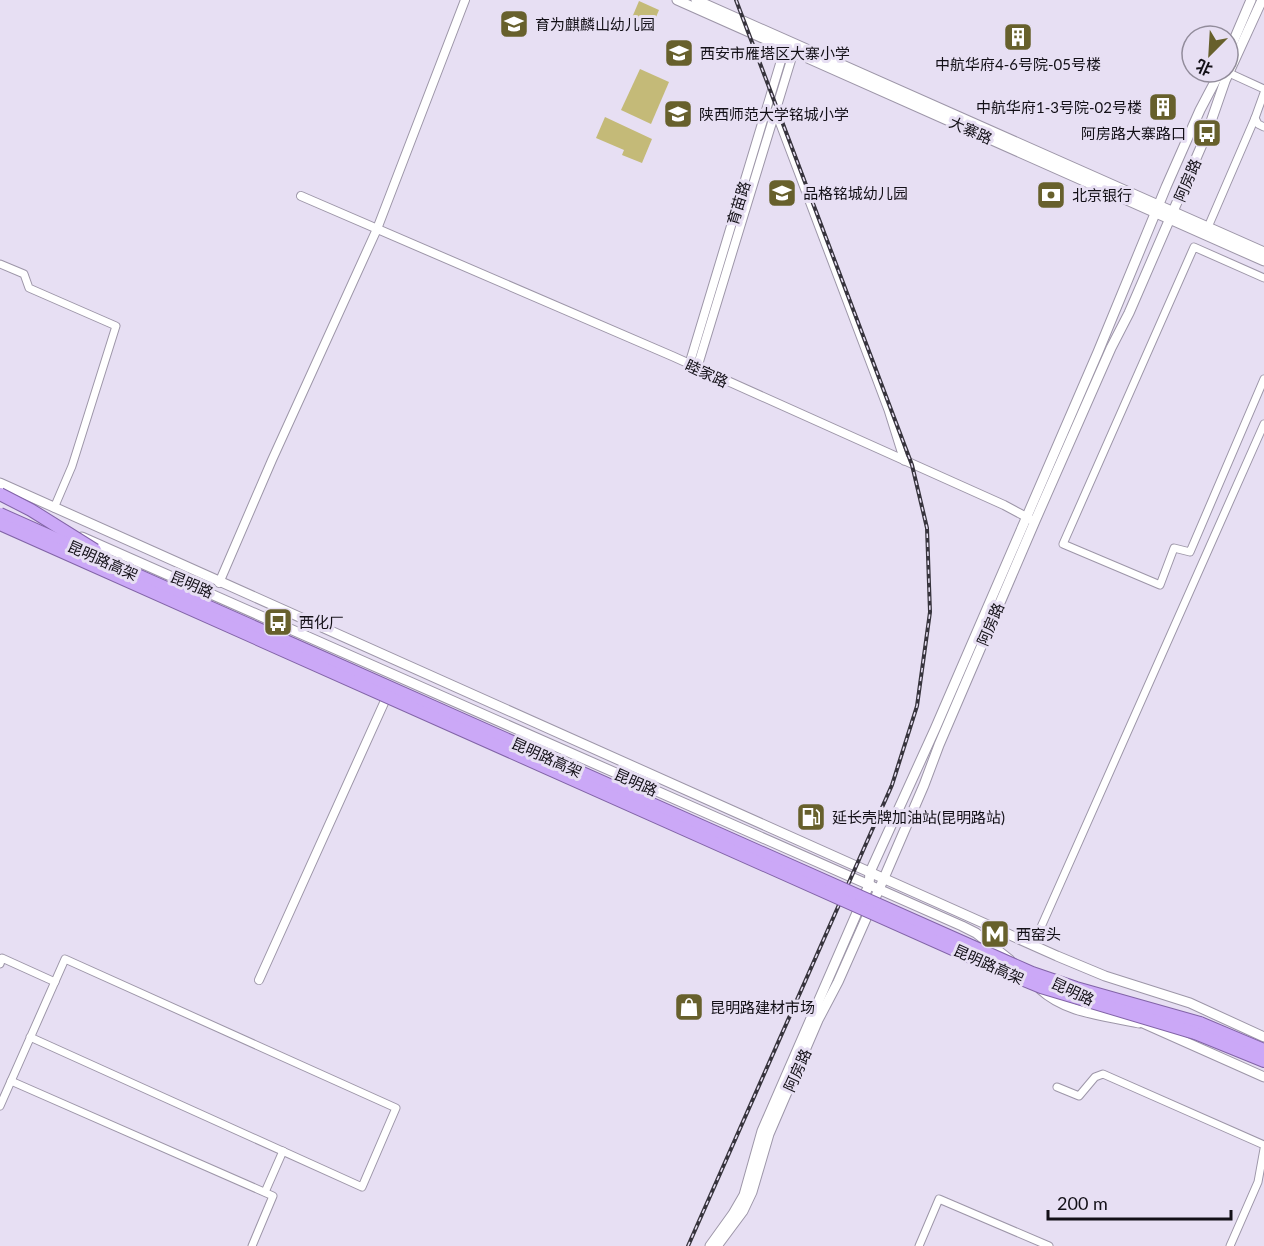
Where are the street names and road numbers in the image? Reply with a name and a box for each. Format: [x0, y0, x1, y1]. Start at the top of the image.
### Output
street label: 大寨路 [947, 113, 995, 147]
street label: 阿房路 [1170, 156, 1204, 204]
street label: 育苗路 [723, 179, 753, 227]
street label: 睦家路 [683, 355, 731, 391]
street label: 昆明路高架 [65, 537, 141, 583]
street label: 昆明路 [168, 567, 216, 601]
street label: 阿房路 [973, 600, 1007, 648]
street label: 昆明路高架 [509, 734, 585, 780]
street label: 昆明路 [612, 765, 660, 799]
street label: 昆明路高架 [951, 941, 1027, 987]
street label: 昆明路 [1049, 973, 1097, 1009]
street label: 阿房路 [780, 1046, 814, 1094]

